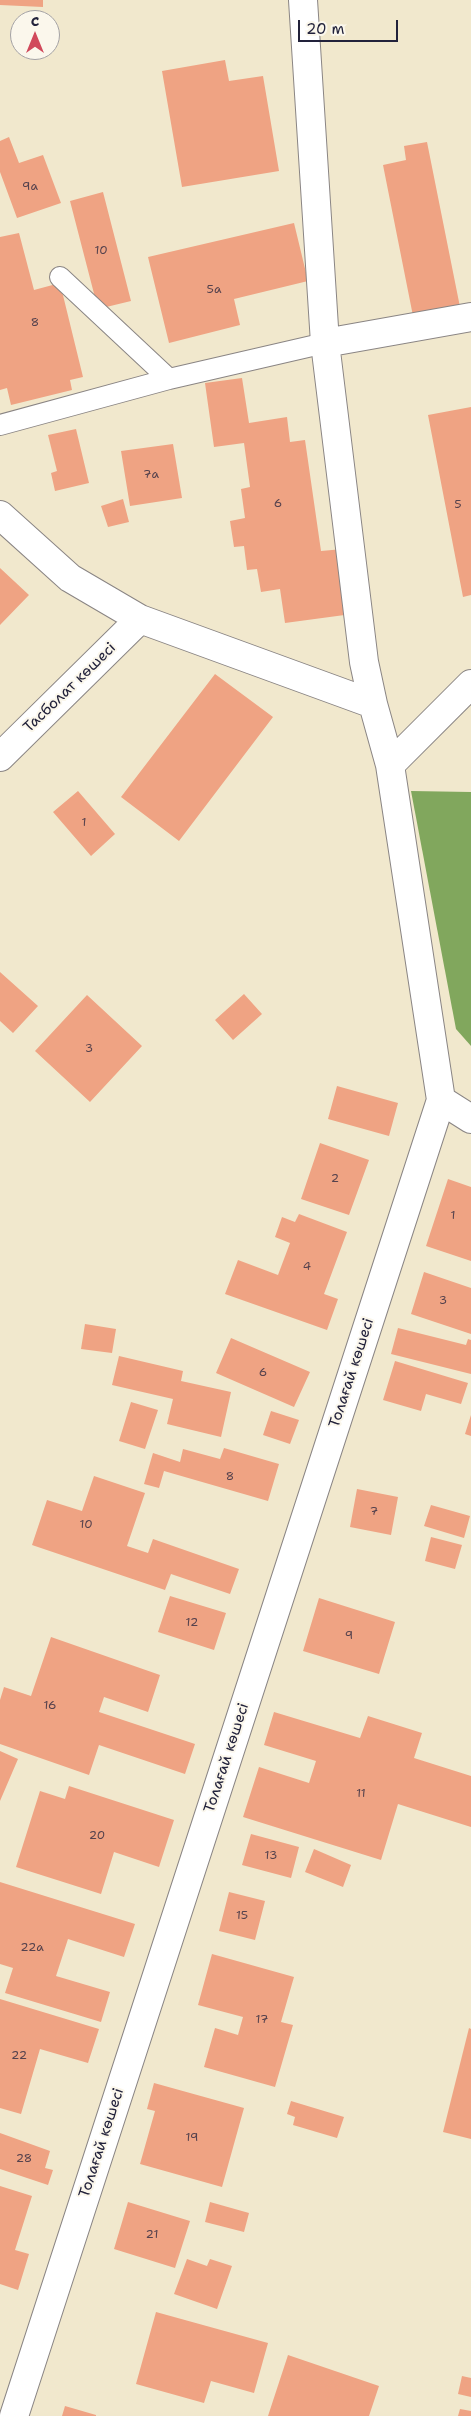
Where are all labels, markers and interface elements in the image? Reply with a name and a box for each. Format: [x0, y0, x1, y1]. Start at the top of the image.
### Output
north arrow [10, 10, 60, 60]
scale bar [301, 10, 401, 42]
text: С [31, 12, 39, 30]
text: 20 m [306, 19, 345, 39]
house number: 9а [22, 180, 38, 194]
house number: 10 [94, 244, 108, 258]
house number: 5а [207, 283, 221, 297]
house number: 8 [31, 316, 39, 330]
house number: 7а [143, 468, 159, 482]
house number: 6 [274, 497, 282, 511]
house number: 5 [454, 498, 462, 512]
street label: Тасболат көшесі [20, 639, 120, 737]
house number: 1 [81, 816, 87, 830]
house number: 3 [85, 1042, 93, 1056]
house number: 2 [331, 1172, 339, 1186]
house number: 1 [450, 1209, 456, 1223]
house number: 4 [303, 1260, 311, 1274]
house number: 3 [439, 1294, 447, 1308]
street label: Толағай көшесі [326, 1316, 378, 1430]
house number: 6 [259, 1366, 267, 1380]
house number: 8 [226, 1470, 234, 1484]
house number: 7 [370, 1505, 378, 1519]
house number: 10 [79, 1518, 93, 1532]
house number: 12 [186, 1616, 198, 1630]
house number: 9 [345, 1629, 353, 1643]
house number: 16 [43, 1699, 57, 1713]
street label: Толағай көшесі [201, 1701, 253, 1815]
house number: 11 [356, 1787, 366, 1801]
house number: 20 [89, 1829, 105, 1843]
house number: 13 [265, 1849, 277, 1863]
house number: 15 [236, 1909, 248, 1923]
house number: 22а [20, 1941, 44, 1955]
house number: 17 [256, 2013, 268, 2027]
house number: 22 [11, 2049, 27, 2063]
street label: Толағай көшесі [76, 2086, 128, 2200]
house number: 19 [186, 2131, 198, 2145]
house number: 28 [16, 2152, 32, 2166]
house number: 21 [146, 2228, 158, 2242]

